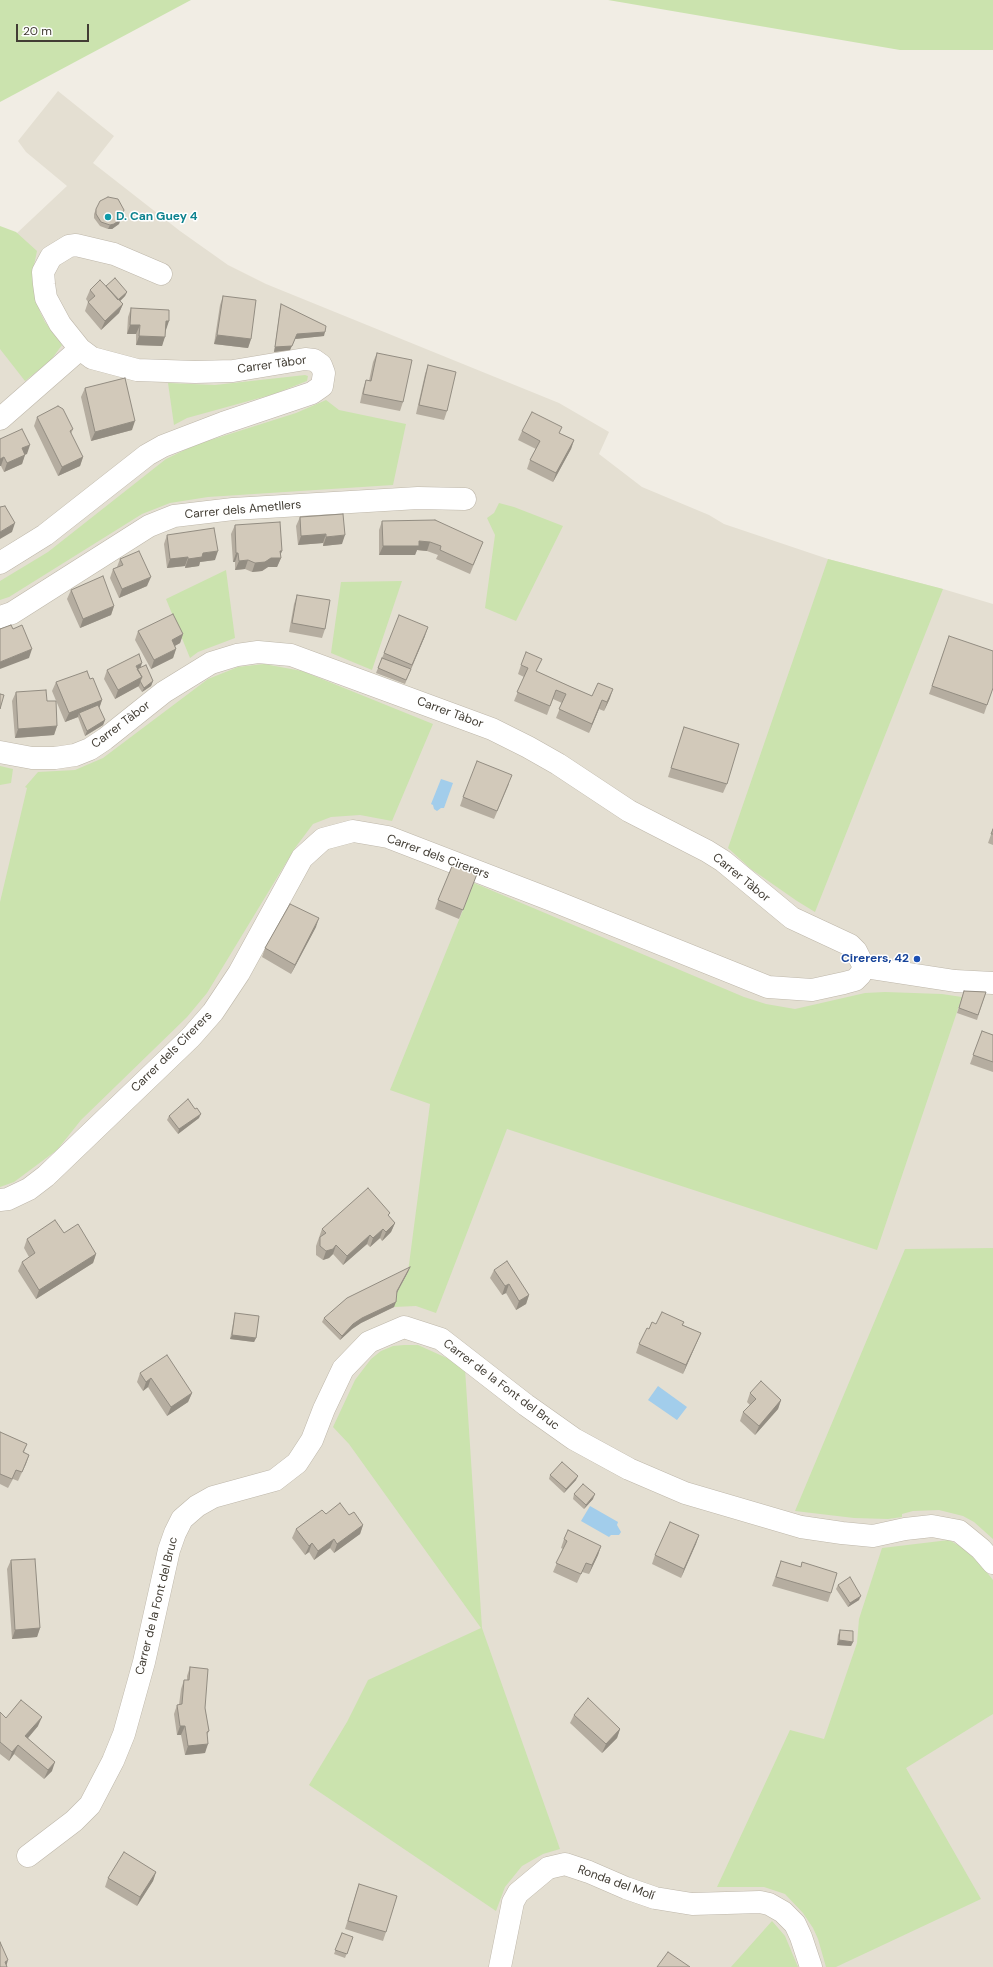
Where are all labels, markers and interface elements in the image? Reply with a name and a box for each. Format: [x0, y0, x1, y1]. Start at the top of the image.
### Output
scale bar [18, 16, 91, 42]
text: 20 m [23, 23, 52, 39]
place label: D. Can Guey 4 [116, 210, 198, 224]
marker: D. Can Guey 4 [103, 212, 113, 222]
street label: Carrer Tàbor [237, 353, 307, 377]
street label: Carrer dels Ametllers [184, 498, 302, 522]
street label: Carrer Tàbor [415, 694, 485, 732]
street label: Carrer Tàbor [89, 698, 153, 752]
street label: Carrer dels Cirerers [385, 832, 491, 882]
street label: Carrer Tàbor [709, 850, 773, 906]
place label: Cirerers, 42 [841, 952, 909, 966]
marker: Cirerers, 42 [912, 954, 922, 964]
street label: Carrer dels Cirerers [129, 1009, 215, 1095]
street label: Carrer de la Font del Bruc [440, 1337, 562, 1433]
street label: Carrer de la Font del Bruc [133, 1535, 181, 1677]
street label: Ronda del Molí [576, 1862, 656, 1904]

